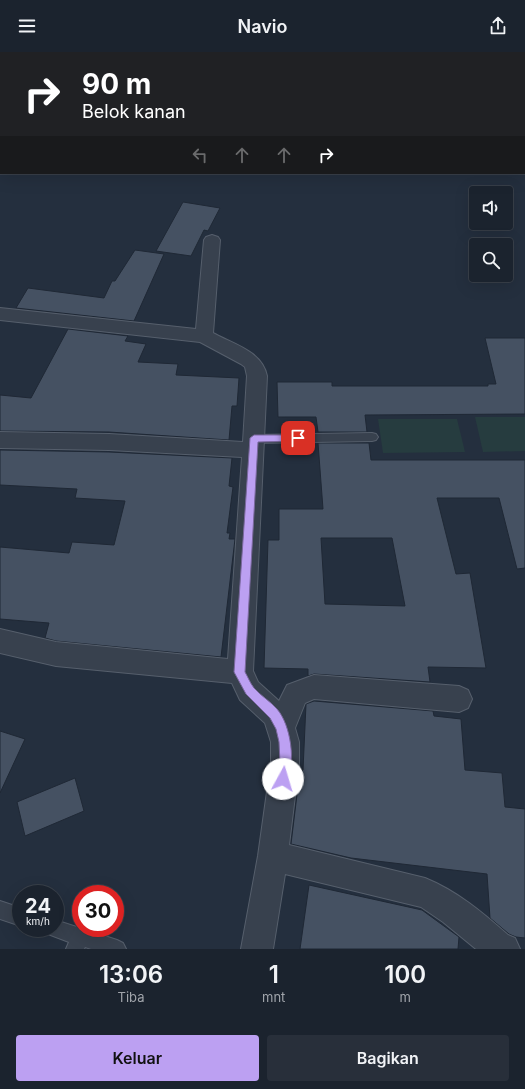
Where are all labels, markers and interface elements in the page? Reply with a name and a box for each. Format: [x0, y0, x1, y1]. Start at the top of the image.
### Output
icon: menu [16, 15, 38, 37]
icon: share [487, 15, 509, 37]
text: Navio [238, 16, 287, 37]
text: 90 m [82, 67, 151, 101]
icon: right [16, 68, 68, 120]
text: Belok kanan [82, 101, 186, 122]
icon: left [189, 144, 211, 166]
icon: ahead [231, 144, 253, 166]
icon: ahead [273, 144, 295, 166]
icon: right [315, 144, 337, 166]
map controls [469, 186, 513, 282]
button: sound [469, 186, 513, 230]
button: search [469, 238, 513, 282]
pin [281, 421, 315, 455]
icon: arrive [287, 427, 309, 449]
position arrow [262, 758, 304, 800]
speed limit sign: 30 [72, 885, 124, 937]
text: 24 [25, 894, 51, 918]
text: km/h [26, 915, 50, 927]
text: 13:06 [99, 960, 163, 989]
text: 1 [269, 960, 279, 989]
text: 100 [384, 960, 426, 989]
text: Tiba [118, 989, 144, 1005]
text: mnt [262, 989, 285, 1005]
text: m [399, 989, 411, 1005]
button: Keluar [16, 1035, 259, 1081]
button: Bagikan [267, 1035, 509, 1081]

